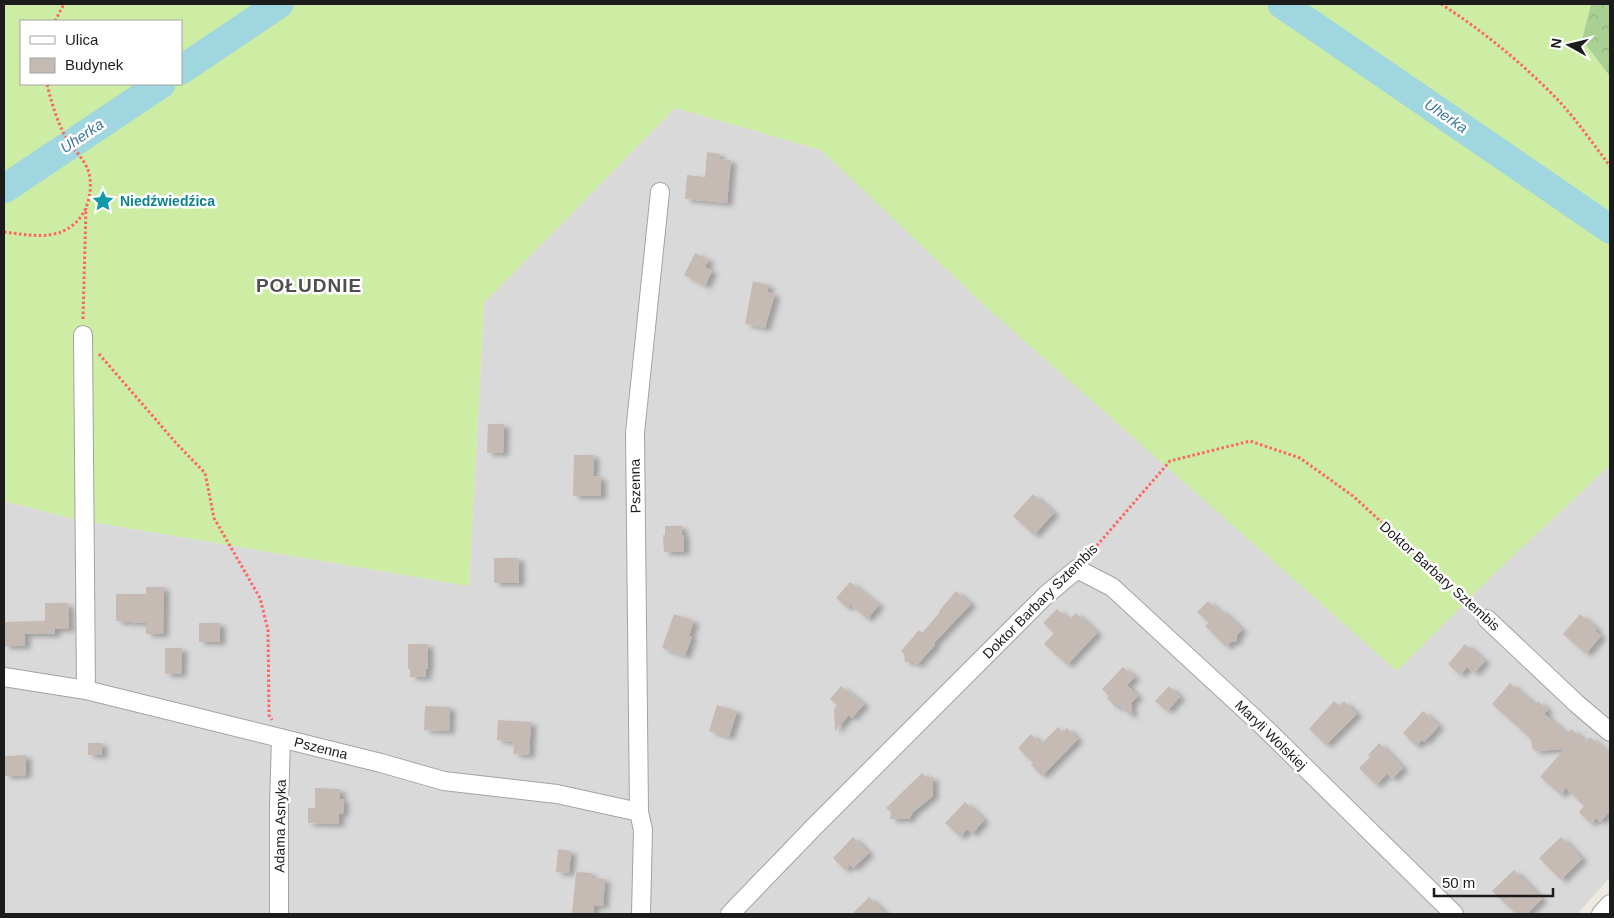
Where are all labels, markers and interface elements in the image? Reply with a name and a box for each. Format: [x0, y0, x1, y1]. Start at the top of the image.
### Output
legend [20, 20, 182, 85]
north arrow [1544, 20, 1594, 70]
text: Ulica [65, 31, 99, 48]
text: N [1547, 37, 1565, 49]
text: Budynek [65, 56, 124, 73]
water label: Uherka [1421, 95, 1471, 136]
water label: Uherka [57, 115, 107, 156]
place icon: Niedźwiedźica [90, 188, 116, 214]
place label: Niedźwiedźica [120, 193, 215, 209]
district label: POŁUDNIE [256, 275, 362, 296]
street label: Pszenna [627, 458, 643, 513]
street label: Doktor Barbary Sztembis [1377, 518, 1503, 634]
street label: Doktor Barbary Sztembis [979, 540, 1101, 662]
street label: Maryli Wolskiej [1232, 697, 1310, 773]
street label: Pszenna [293, 734, 350, 762]
street label: Adama Asnyka [271, 779, 289, 873]
scale bar [1434, 866, 1553, 898]
text: 50 m [1442, 874, 1475, 891]

